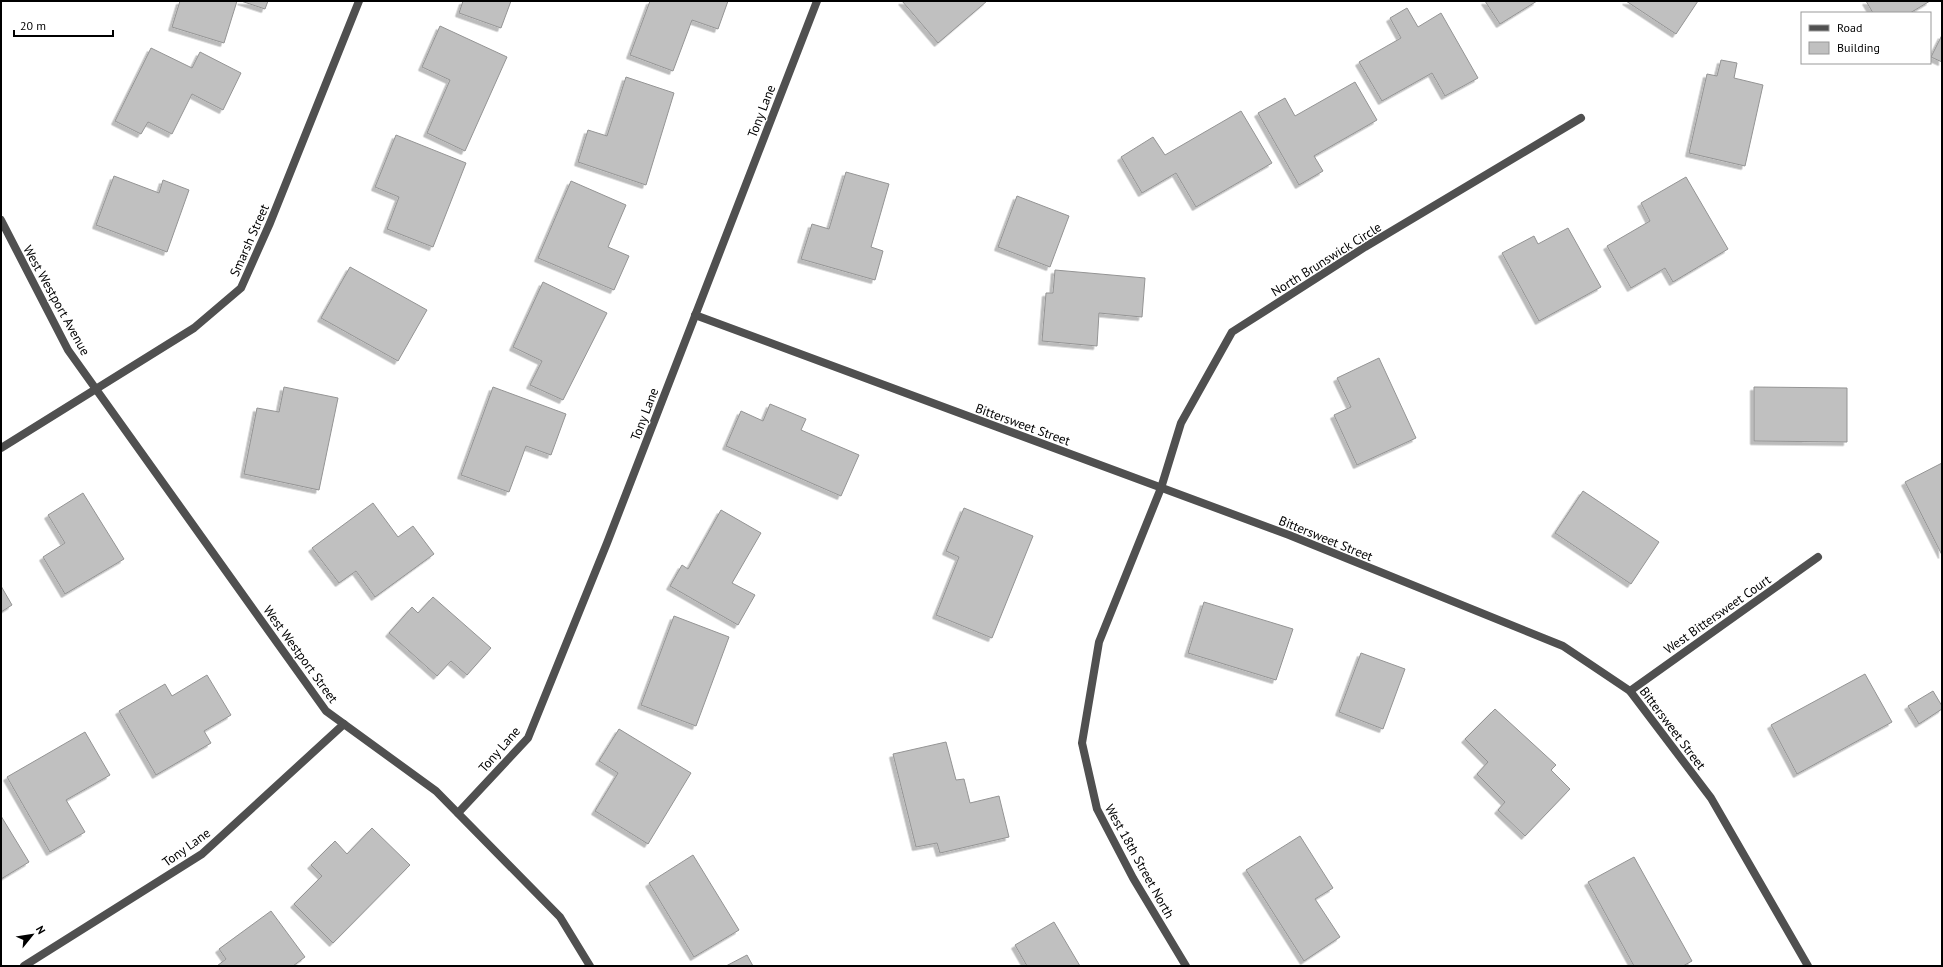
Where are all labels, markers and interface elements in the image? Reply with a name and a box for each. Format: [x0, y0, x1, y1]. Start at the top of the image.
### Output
scale bar [14, 12, 113, 38]
legend [1801, 12, 1931, 64]
text: 20 m [20, 18, 46, 33]
text: Road [1837, 20, 1862, 35]
text: Building [1837, 40, 1880, 55]
street label: Tony Lane [744, 82, 779, 140]
street label: Smarsh Street [226, 201, 273, 279]
street label: North Brunswick Circle [1268, 219, 1385, 300]
street label: West Westport Avenue [19, 242, 94, 358]
street label: Tony Lane [627, 385, 662, 443]
street label: Bittersweet Street [973, 399, 1073, 450]
street label: Bittersweet Street [1276, 512, 1376, 565]
street label: West Bittersweet Court [1660, 571, 1775, 658]
street label: West Westport Street [259, 602, 342, 707]
street label: Bittersweet Street [1636, 683, 1710, 774]
street label: Tony Lane [475, 723, 524, 776]
street label: West 18th Street North [1101, 801, 1178, 921]
street label: Tony Lane [159, 824, 214, 871]
north arrow [12, 915, 52, 955]
text: N [33, 923, 49, 937]

